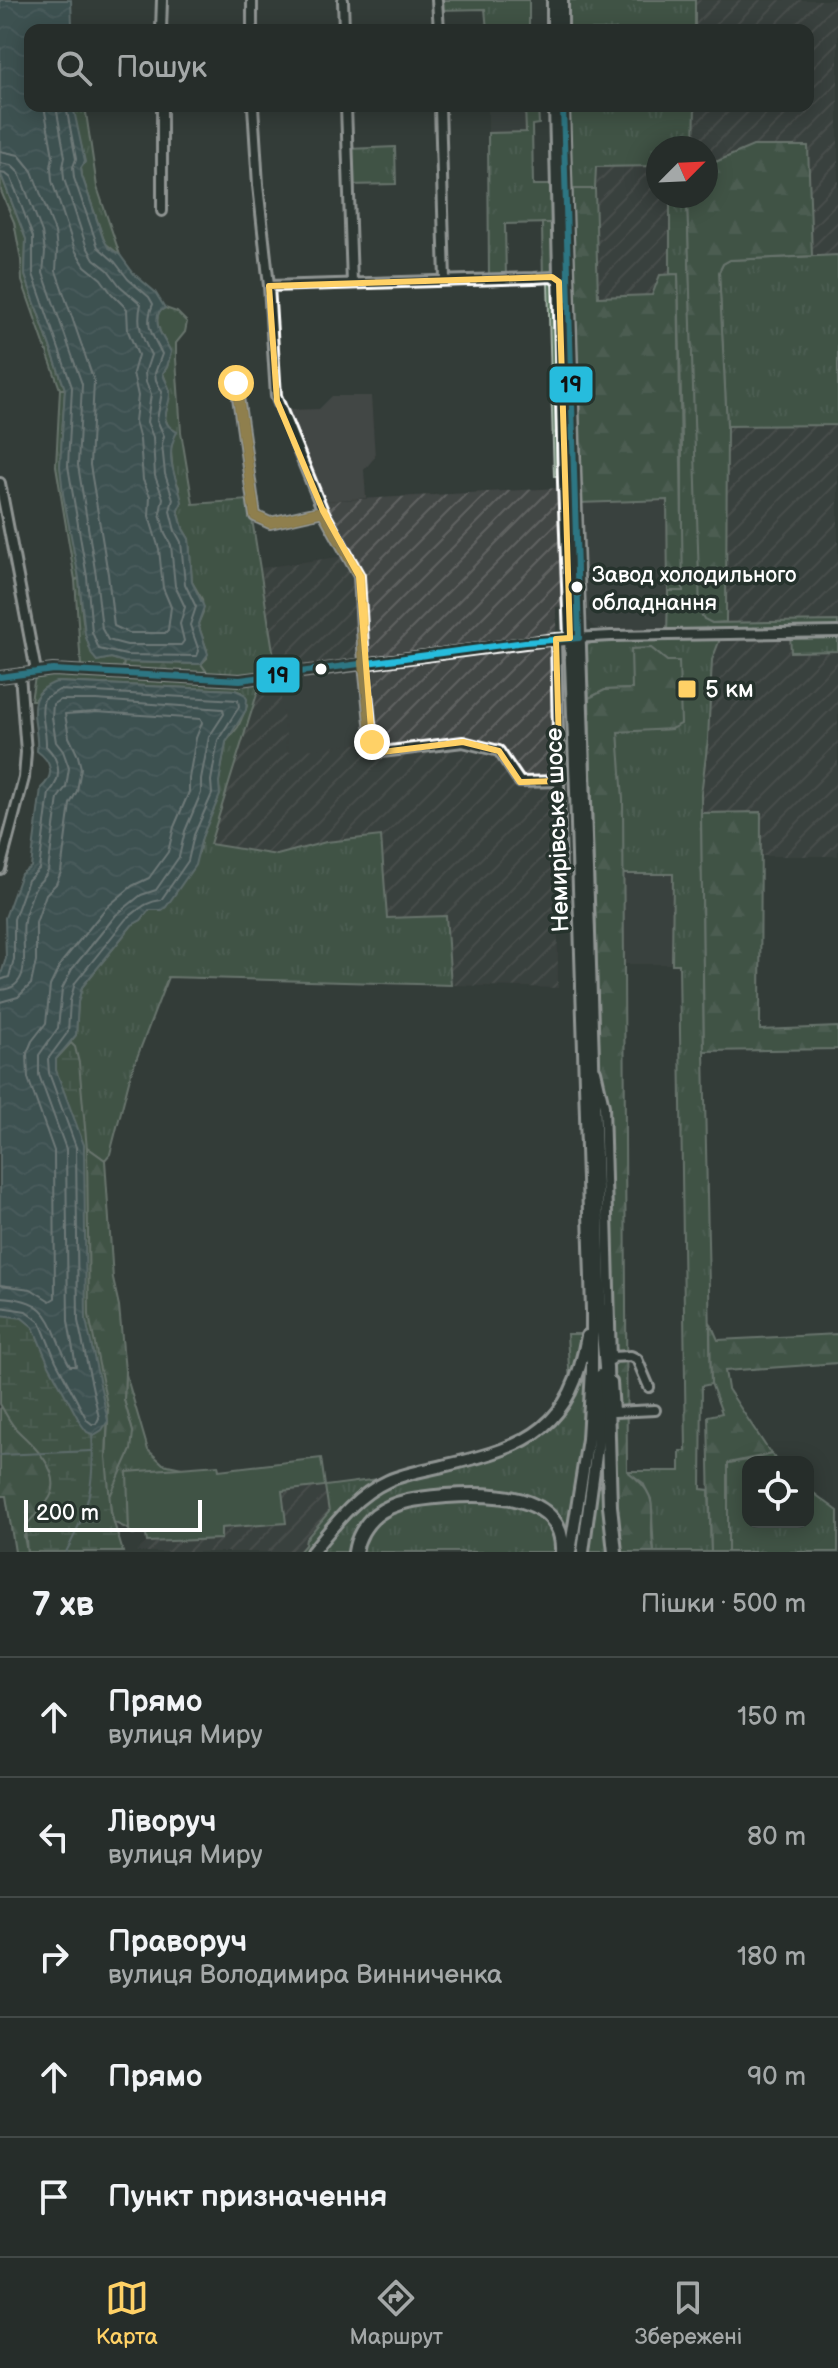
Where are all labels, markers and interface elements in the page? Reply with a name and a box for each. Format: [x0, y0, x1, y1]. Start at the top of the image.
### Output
search box [24, 24, 814, 112]
icon: search [52, 46, 96, 90]
text: Пошук [116, 50, 207, 86]
north arrow [646, 136, 718, 208]
route start [218, 365, 254, 401]
line badge: 19 [548, 365, 594, 404]
text: 19 [560, 372, 582, 399]
place label: Завод холодильного обладнання [592, 562, 796, 617]
marker: Завод холодильного обладнання [569, 579, 585, 595]
line badge: 19 [255, 656, 301, 694]
unlabelled marker [313, 661, 329, 677]
text: 19 [267, 663, 289, 690]
place label: 5 км [705, 675, 754, 704]
marker: 5 км [676, 678, 698, 700]
route end [354, 724, 390, 760]
street label: Немирівське шосе [539, 727, 576, 933]
map controls [742, 1456, 814, 1528]
button: locate [742, 1456, 814, 1528]
scale bar [24, 1496, 202, 1532]
text: 200 m [36, 1500, 99, 1527]
text: 7 хв [32, 1584, 94, 1625]
text: Пішки · 500 m [641, 1589, 806, 1620]
text: Прямо [108, 1684, 202, 1720]
icon: ahead [32, 1695, 76, 1739]
text: 150 m [737, 1702, 806, 1733]
text: вулиця Миру [108, 1720, 263, 1751]
text: Ліворуч [108, 1804, 216, 1840]
icon: left [32, 1815, 76, 1859]
text: 80 m [747, 1822, 806, 1853]
text: вулиця Миру [108, 1840, 263, 1871]
text: Праворуч [108, 1924, 247, 1960]
icon: right [32, 1935, 76, 1979]
text: 180 m [737, 1942, 806, 1973]
text: вулиця Володимира Винниченка [108, 1960, 502, 1991]
icon: ahead [32, 2055, 76, 2099]
text: Прямо [108, 2059, 202, 2095]
text: 90 m [747, 2062, 806, 2093]
icon: arrive [32, 2175, 76, 2219]
text: Пункт призначення [108, 2179, 387, 2215]
tab: Карта [96, 2276, 158, 2351]
tab: Маршрут [350, 2276, 443, 2351]
tab: Збережені [635, 2276, 742, 2351]

